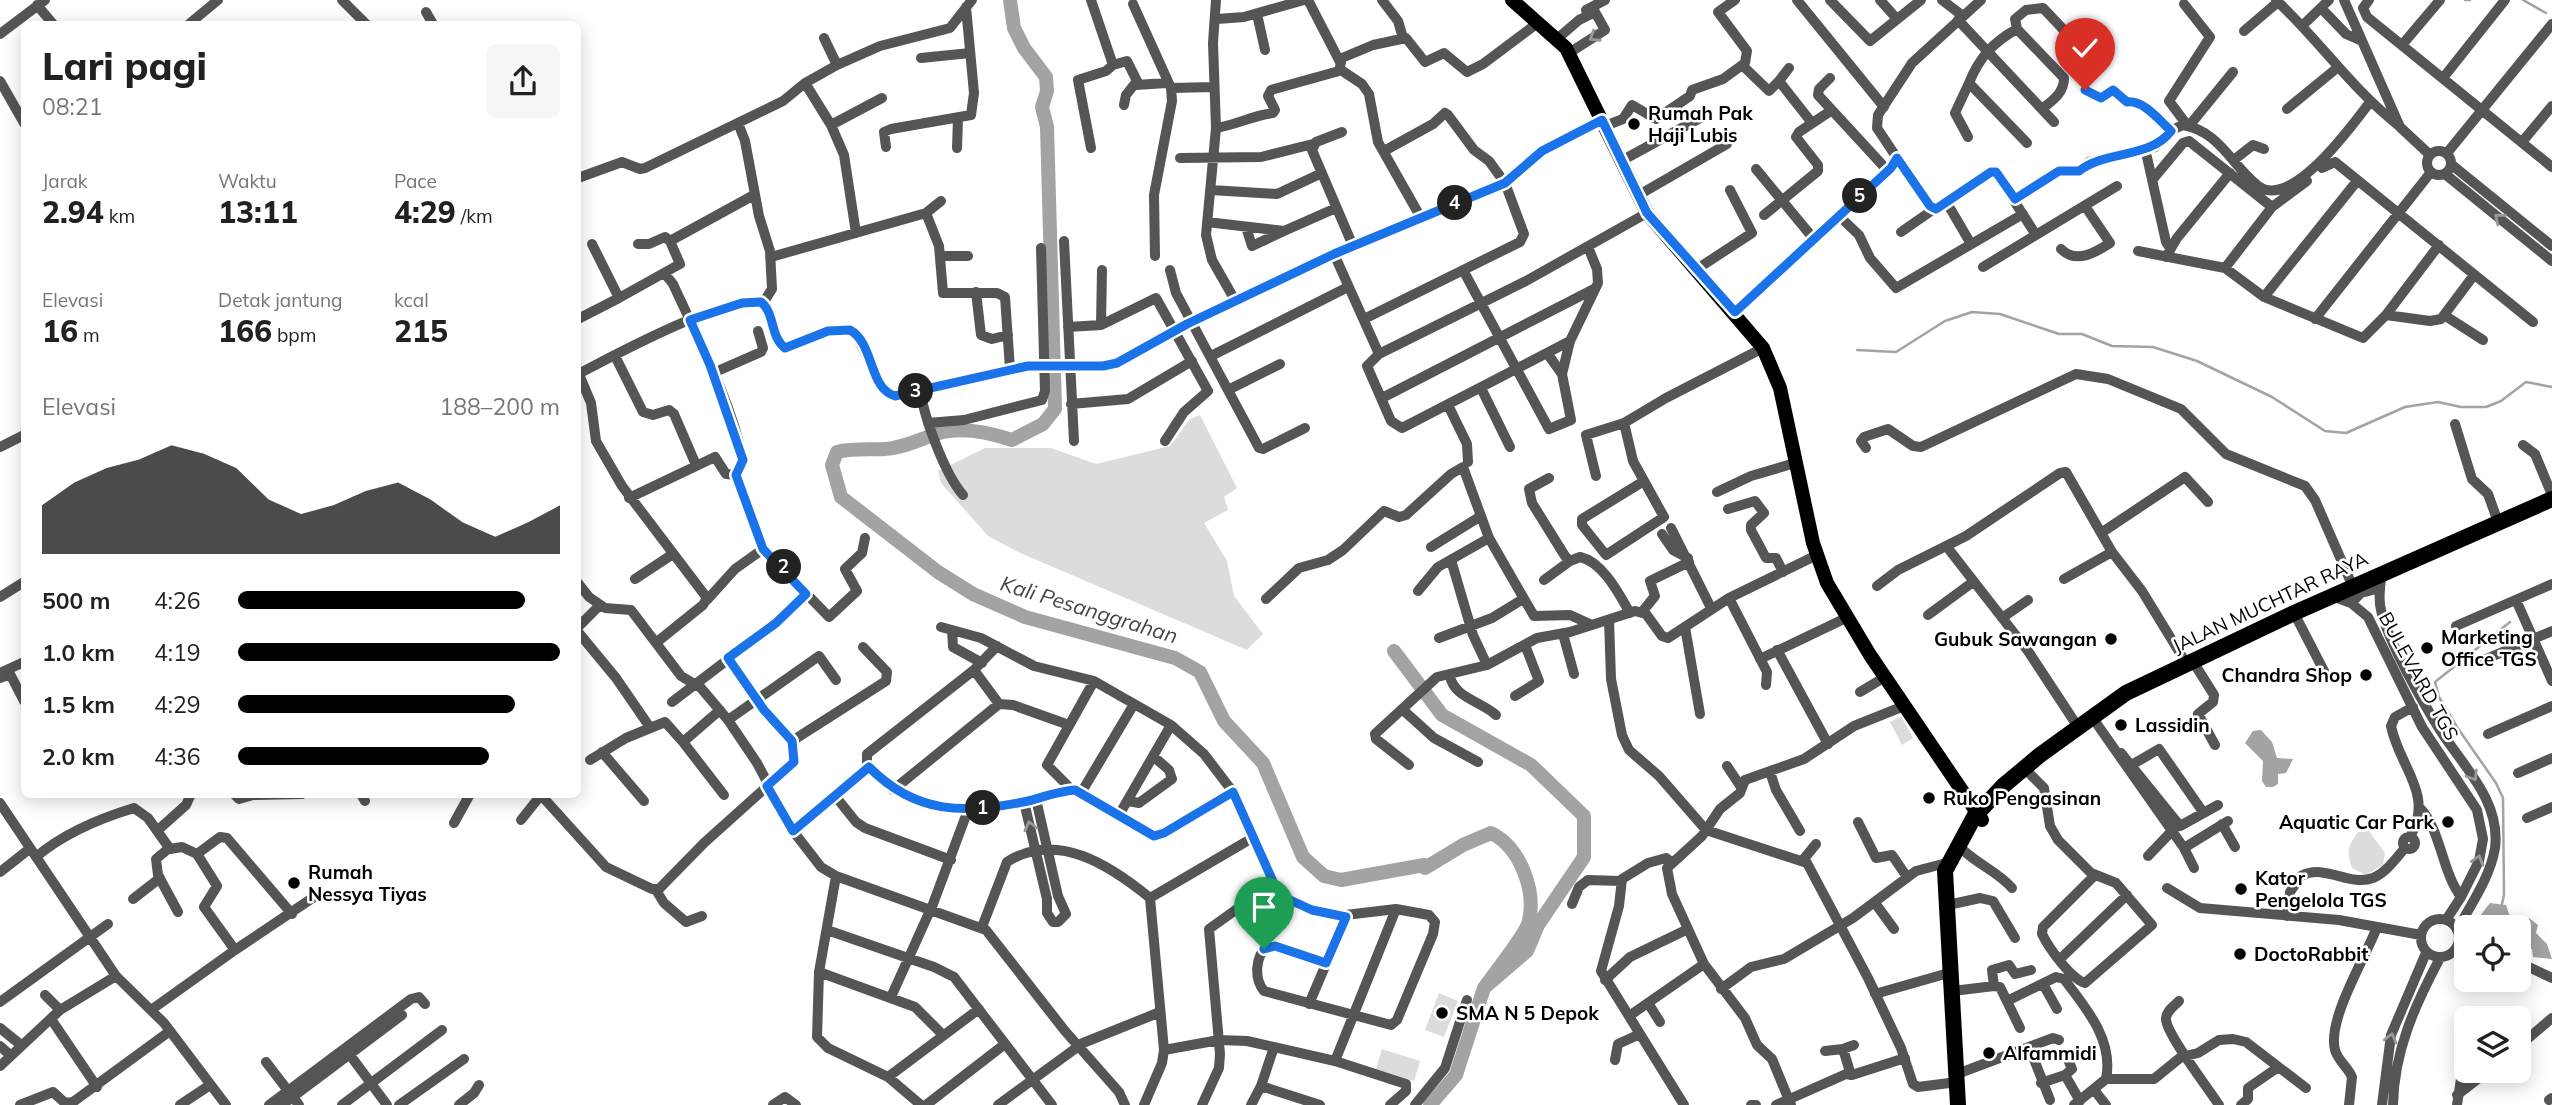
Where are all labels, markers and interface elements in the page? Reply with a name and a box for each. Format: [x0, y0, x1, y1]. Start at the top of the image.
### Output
pin [2055, 18, 2115, 90]
one-way arrow [1589, 29, 1602, 42]
icon: check [2066, 29, 2104, 67]
text: Lari pagi [42, 42, 207, 90]
button: share [486, 44, 560, 118]
text: 08:21 [42, 92, 102, 121]
place label: Rumah Pak Haji Lubis [1648, 101, 1753, 147]
marker: Rumah Pak Haji Lubis [1626, 116, 1642, 132]
text: Jarak [42, 169, 88, 193]
text: Waktu [218, 169, 277, 193]
text: Pace [394, 169, 437, 193]
pin: 5 [1842, 178, 1878, 214]
text: 5 [1854, 183, 1865, 207]
pin: 4 [1438, 186, 1472, 220]
text: 4 [1449, 190, 1460, 214]
text: 2.94 [42, 193, 104, 231]
text: 13:11 [218, 193, 298, 231]
text: 4:29 [394, 193, 456, 231]
text: km [104, 204, 135, 228]
text: /km [456, 204, 493, 228]
one-way arrow [2495, 214, 2508, 226]
text: Elevasi [42, 288, 103, 312]
text: Detak jantung [218, 288, 343, 312]
text: kcal [394, 288, 429, 312]
text: 16 [42, 312, 78, 350]
text: 166 [218, 312, 272, 350]
text: 215 [394, 312, 448, 350]
text: m [78, 323, 100, 347]
text: bpm [272, 323, 316, 347]
pin: 3 [898, 374, 934, 408]
text: 3 [910, 378, 921, 402]
text: Elevasi [42, 392, 116, 421]
text: 188–200 m [439, 392, 560, 421]
street label: JALAN MUCHTAR RAYA [2168, 546, 2372, 658]
pin: 2 [766, 550, 802, 584]
text: 2 [778, 554, 789, 578]
water label: Kali Pesanggrahan [998, 570, 1181, 648]
text: 500 m [42, 586, 110, 615]
text: 4:26 [154, 586, 201, 615]
street label: BULEVARD TGS [2374, 608, 2464, 744]
place label: Marketing Office TGS [2441, 625, 2537, 671]
place label: Gubuk Sawangan [1934, 627, 2097, 651]
marker: Gubuk Sawangan [2103, 631, 2119, 647]
text: 1.0 km [42, 638, 115, 667]
text: 4:19 [154, 638, 201, 667]
marker: Marketing Office TGS [2419, 640, 2435, 656]
place label: Chandra Shop [2221, 663, 2352, 687]
marker: Chandra Shop [2358, 667, 2374, 683]
text: 1.5 km [42, 690, 115, 719]
text: 4:29 [154, 690, 201, 719]
place label: Lassidin [2135, 713, 2210, 737]
marker: Lassidin [2113, 717, 2129, 733]
text: 2.0 km [42, 742, 115, 771]
text: 4:36 [154, 742, 201, 771]
one-way arrow [2465, 769, 2478, 782]
place label: Ruko Pengasinan [1943, 786, 2101, 810]
pin: 1 [965, 790, 1000, 826]
marker: Ruko Pengasinan [1921, 790, 1937, 806]
text: 1 [977, 795, 988, 819]
place label: Aquatic Car Park [2279, 810, 2435, 834]
marker: Aquatic Car Park [2440, 814, 2456, 830]
one-way arrow [1023, 820, 1038, 832]
one-way arrow [2470, 855, 2485, 867]
place label: Rumah Nessya Tiyas [308, 860, 427, 906]
place label: Kator Pengelola TGS [2255, 866, 2387, 912]
marker: Rumah Nessya Tiyas [286, 875, 302, 891]
pin [1234, 877, 1294, 949]
marker: Kator Pengelola TGS [2233, 881, 2249, 897]
icon: arrive [1245, 888, 1283, 926]
map controls [2454, 915, 2531, 1083]
button: locate [2454, 915, 2531, 992]
place label: DoctoRabbit [2254, 942, 2368, 966]
marker: DoctoRabbit [2232, 946, 2248, 962]
place label: SMA N 5 Depok [1456, 1001, 1599, 1025]
marker: SMA N 5 Depok [1434, 1005, 1450, 1021]
button: layers [2454, 1006, 2531, 1083]
one-way arrow [2383, 1032, 2398, 1044]
place label: Alfammidi [2003, 1041, 2097, 1065]
marker: Alfammidi [1981, 1045, 1997, 1061]

